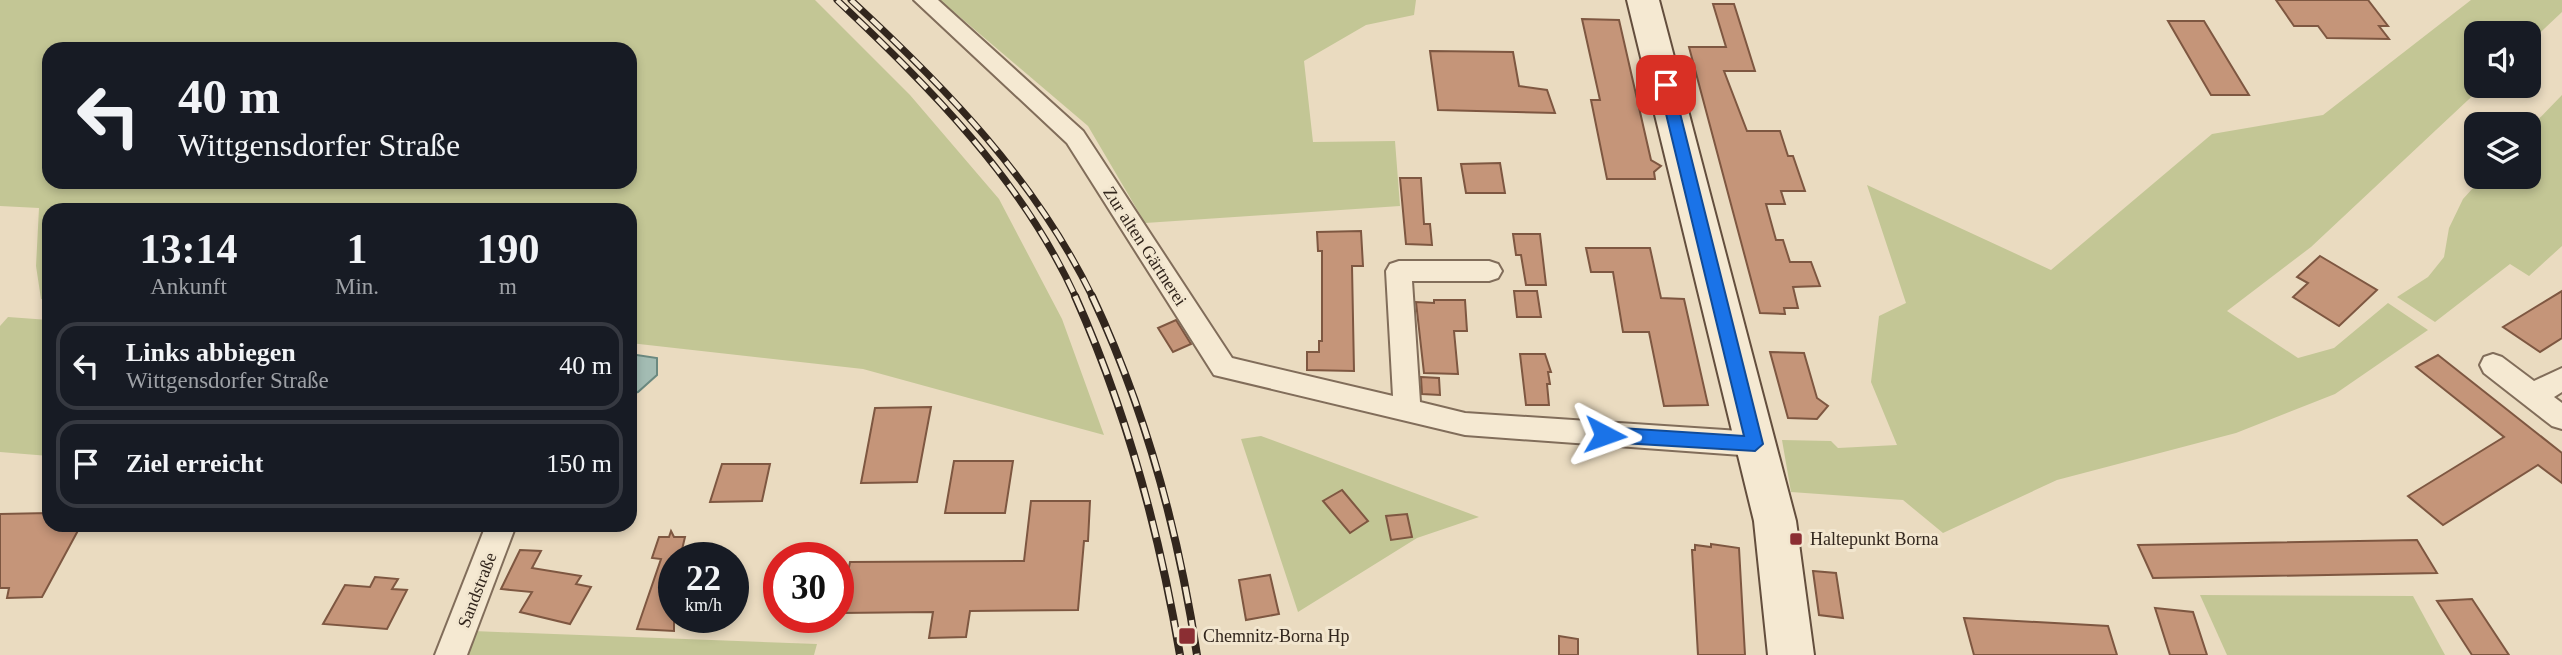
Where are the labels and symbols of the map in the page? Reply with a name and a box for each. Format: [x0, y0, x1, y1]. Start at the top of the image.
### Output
pin [1636, 55, 1696, 115]
street label: Zur alten Gärtnerei [1099, 183, 1191, 309]
position arrow [1568, 398, 1642, 472]
place label: Haltepunkt Borna [1810, 529, 1938, 549]
marker: Haltepunkt Borna [1788, 531, 1804, 547]
speed limit sign: 30 [763, 542, 854, 633]
street label: Sandstraße [454, 550, 500, 630]
marker: Chemnitz-Borna Hp [1177, 626, 1197, 646]
place label: Chemnitz-Borna Hp [1203, 626, 1349, 646]

